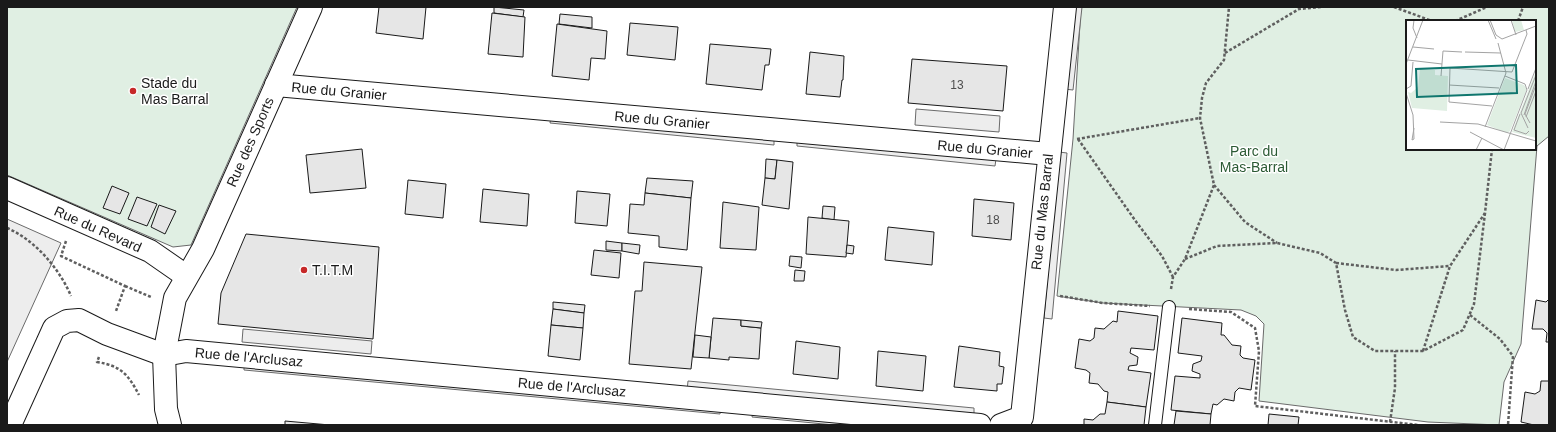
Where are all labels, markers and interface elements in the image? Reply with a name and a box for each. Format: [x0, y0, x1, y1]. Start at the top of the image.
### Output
inset map [1406, 20, 1536, 150]
place label: Stade du Mas Barral [141, 75, 209, 107]
house number: 13 [950, 78, 964, 92]
street label: Rue du Granier [291, 79, 388, 103]
marker: Stade du Mas Barral [128, 86, 138, 96]
street label: Rue des Sports [223, 95, 277, 189]
street label: Rue du Granier [614, 108, 711, 132]
street label: Rue du Granier [937, 137, 1034, 161]
park label: Parc du Mas-Barral [1220, 143, 1288, 175]
street label: Rue du Mas Barral [1028, 153, 1056, 271]
street label: Rue du Revard [52, 203, 144, 255]
house number: 18 [986, 213, 1000, 227]
place label: T.I.T.M [312, 262, 353, 278]
marker: T.I.T.M [299, 265, 309, 275]
street label: Rue de l'Arclusaz [194, 344, 304, 370]
street label: Rue de l'Arclusaz [517, 374, 627, 400]

